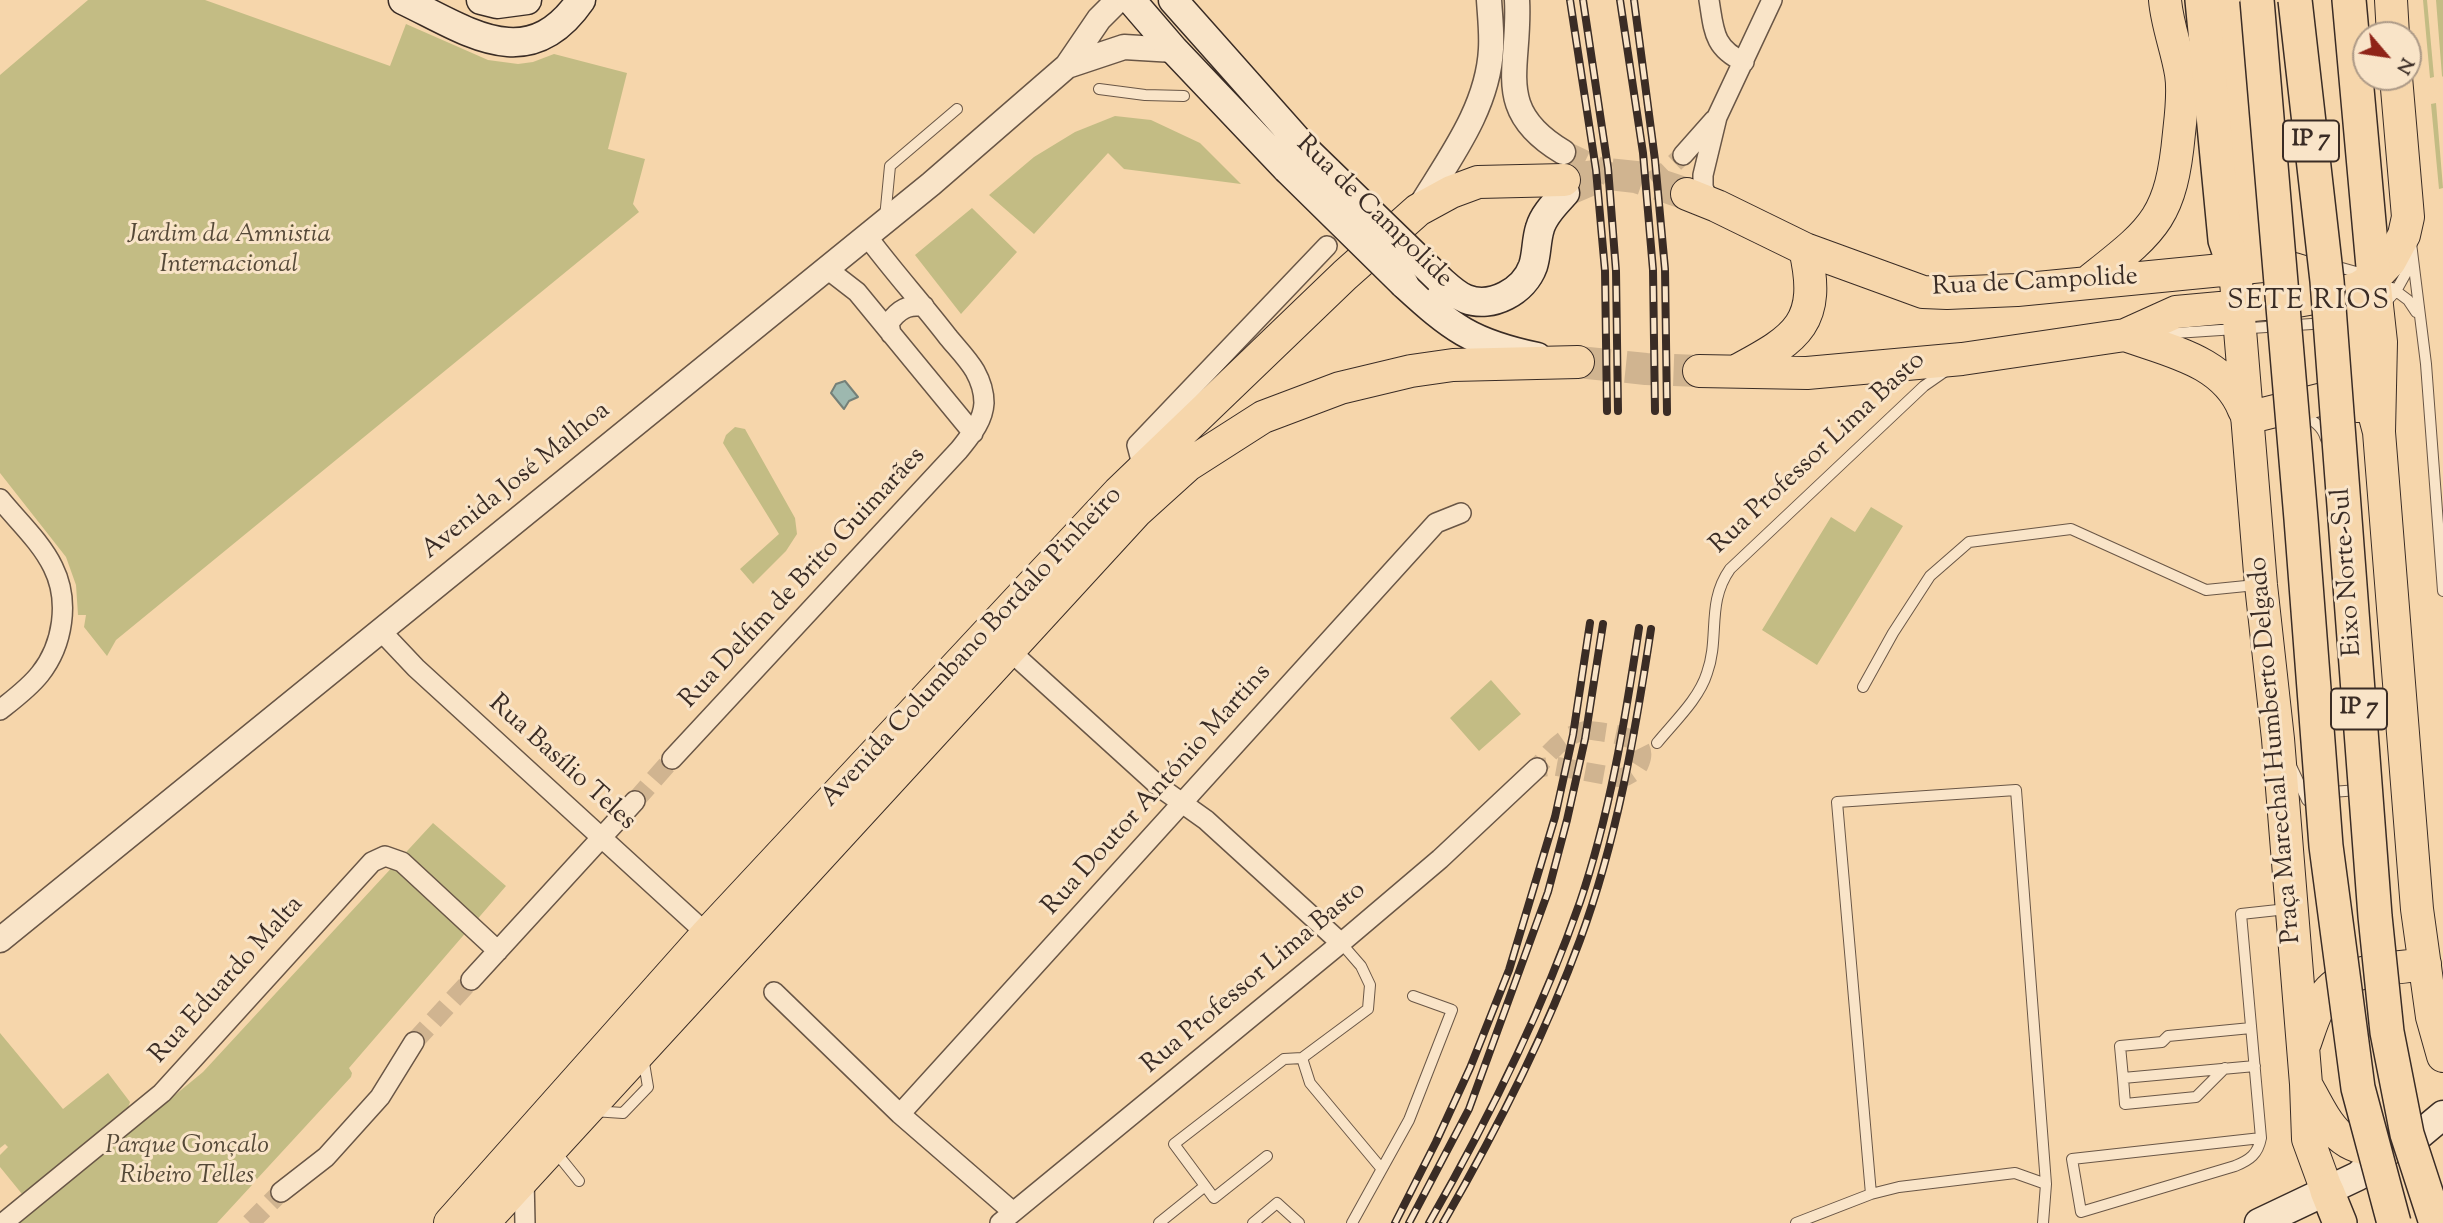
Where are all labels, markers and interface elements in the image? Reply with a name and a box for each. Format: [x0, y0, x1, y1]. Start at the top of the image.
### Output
north arrow [2352, 21, 2422, 91]
text: N [2389, 52, 2420, 79]
road number: IP 7 [2283, 120, 2339, 162]
street label: Rua de Campolide [1288, 130, 1458, 296]
park label: Jardim da Amnistia Internacional [127, 221, 331, 282]
street label: Rua de Campolide [1931, 263, 2139, 305]
district label: SETE RIOS [2228, 286, 2390, 320]
street label: Rua Professor Lima Basto [1705, 346, 1933, 562]
street label: Avenida José Malhoa [416, 396, 618, 568]
street label: Rua Delfim de Brito Guimarães [675, 442, 933, 716]
street label: Avenida Columbano Bordalo Pinheiro [816, 481, 1130, 815]
street label: Eixo Norte-Sul [2328, 487, 2370, 657]
street label: Praça Marechal Humberto Delgado [2245, 555, 2309, 945]
street label: Rua Doutor António Martins [1037, 659, 1279, 923]
road number: IP 7 [2331, 688, 2387, 730]
street label: Rua Basílio Teles [481, 690, 641, 838]
street label: Rua Professor Lima Basto [1137, 876, 1373, 1082]
street label: Rua Eduardo Malta [145, 891, 311, 1071]
park label: Parque Gonçalo Ribeiro Telles [105, 1132, 269, 1194]

